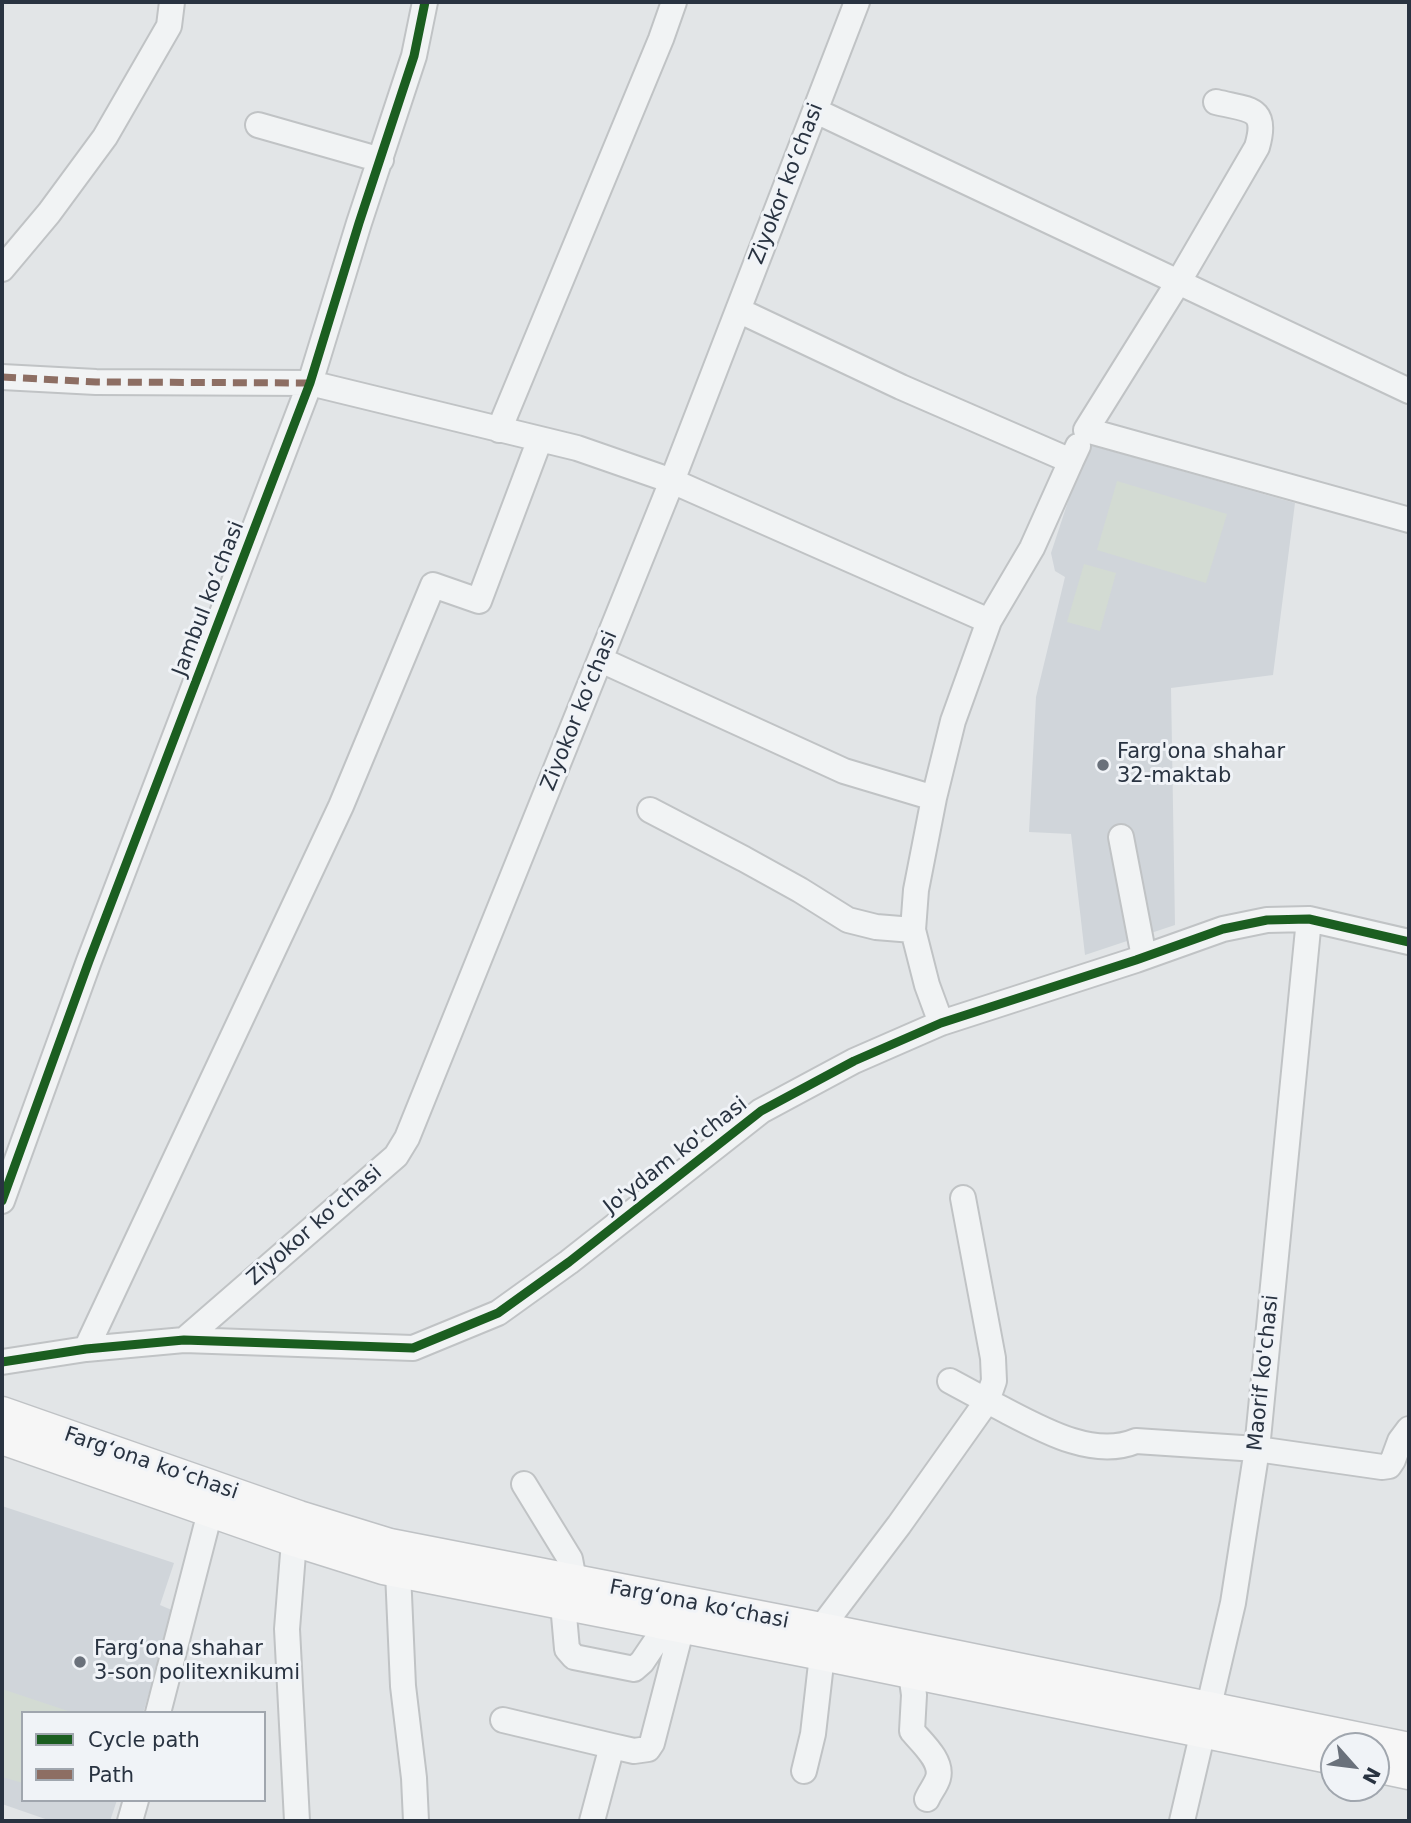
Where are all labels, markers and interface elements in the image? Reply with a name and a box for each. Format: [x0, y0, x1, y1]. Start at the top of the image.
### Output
street label: Ziyokor koʻchasi [745, 100, 829, 268]
street label: Jambul koʻchasi [168, 518, 250, 680]
street label: Ziyokor koʻchasi [536, 627, 624, 795]
place label: Farg'ona shahar 32-maktab [1117, 740, 1285, 790]
marker: Farg'ona shahar 32-maktab [1095, 757, 1111, 773]
street label: Jo'ydam ko'chasi [599, 1092, 753, 1220]
street label: Ziyokor koʻchasi [242, 1161, 388, 1291]
street label: Maorif ko'chasi [1243, 1294, 1285, 1452]
street label: Fargʻona koʻchasi [61, 1422, 241, 1506]
street label: Fargʻona koʻchasi [607, 1575, 791, 1635]
place label: Farg‘ona shahar 3-son politexnikumi [94, 1637, 300, 1687]
marker: Farg‘ona shahar 3-son politexnikumi [72, 1654, 88, 1670]
legend [21, 1711, 266, 1802]
text: Cycle path [88, 1728, 200, 1752]
north arrow [1320, 1732, 1390, 1802]
text: Path [88, 1763, 134, 1787]
text: N [1358, 1764, 1385, 1788]

